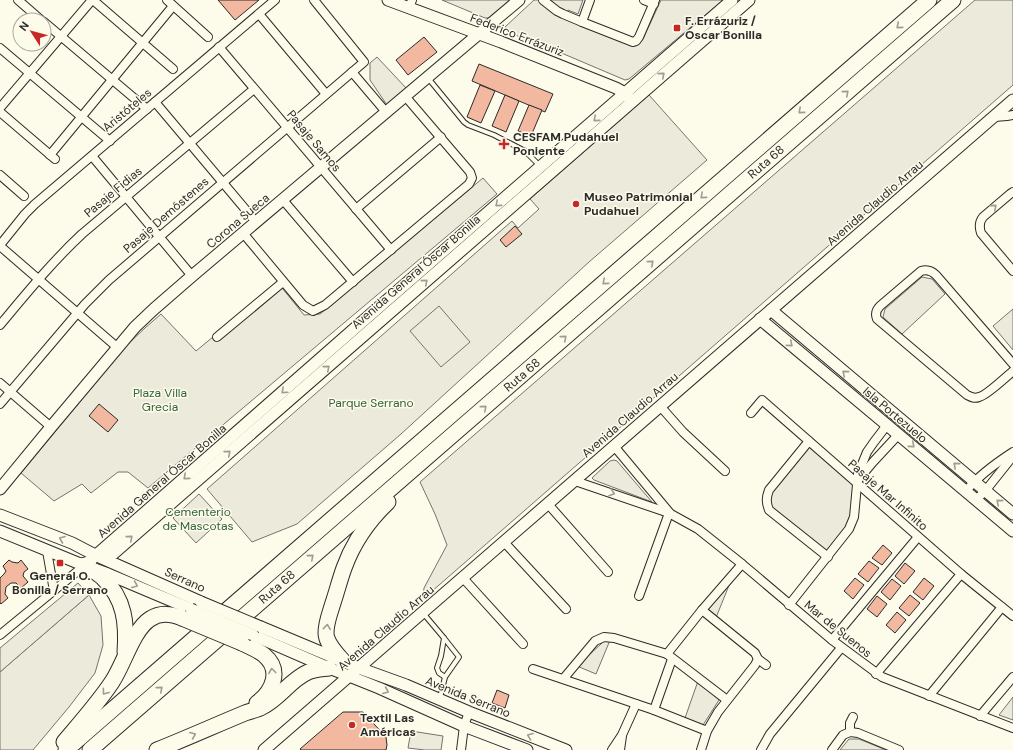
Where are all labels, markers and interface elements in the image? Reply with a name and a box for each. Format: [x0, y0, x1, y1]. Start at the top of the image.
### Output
street label: Federico Errázuriz [468, 10, 566, 60]
north arrow [12, 12, 52, 52]
place label: F. Errázuriz / Oscar Bonilla [685, 13, 762, 43]
text: N [16, 19, 32, 33]
one-way arrow [896, 21, 904, 28]
marker: F. Errázuriz / Oscar Bonilla [672, 23, 682, 33]
one-way arrow [657, 73, 665, 80]
street label: Aristóteles [99, 85, 155, 135]
one-way arrow [841, 91, 849, 98]
one-way arrow [798, 106, 806, 114]
street label: Pasaje Samos [283, 107, 345, 175]
one-way arrow [593, 114, 601, 121]
place label: CESFAM Pudahuel Poniente [513, 129, 619, 159]
marker: CESFAM Pudahuel Poniente [498, 138, 510, 150]
street label: Ruta 68 [744, 142, 788, 182]
street label: Avenida Claudio Arrau [823, 157, 927, 249]
street label: Pasaje Fidias [81, 163, 145, 221]
street label: Pasaje Demóstenes [120, 173, 212, 257]
place label: Museo Patrimonial Pudahuel [584, 189, 693, 219]
street label: Corona Sueca [203, 190, 273, 252]
one-way arrow [700, 192, 708, 199]
marker: Museo Patrimonial Pudahuel [571, 199, 581, 209]
one-way arrow [495, 200, 503, 207]
one-way arrow [990, 205, 997, 212]
street label: Avenida General Óscar Bonilla [348, 212, 484, 332]
one-way arrow [646, 260, 653, 267]
one-way arrow [602, 277, 610, 284]
one-way arrow [420, 280, 427, 287]
one-way arrow [559, 335, 567, 342]
one-way arrow [786, 340, 793, 347]
street label: Ruta 68 [500, 355, 544, 395]
one-way arrow [322, 365, 329, 372]
street label: Avenida Claudio Arrau [578, 369, 682, 461]
one-way arrow [843, 370, 850, 377]
street label: Isla Portezuelo [859, 383, 931, 447]
park label: Plaza Villa Grecia [133, 385, 187, 415]
one-way arrow [281, 386, 288, 393]
park label: Parque Serrano [328, 395, 414, 411]
one-way arrow [480, 405, 487, 412]
street label: Avenida General Óscar Bonilla [94, 421, 230, 541]
one-way arrow [907, 441, 914, 448]
one-way arrow [224, 451, 231, 458]
street label: Pasaje Mar Infinito [845, 456, 931, 534]
one-way arrow [953, 463, 960, 470]
one-way arrow [183, 472, 191, 479]
one-way arrow [608, 489, 615, 497]
one-way arrow [997, 499, 1004, 506]
park label: Cementerio de Mascotas [162, 504, 234, 534]
one-way arrow [58, 536, 65, 544]
one-way arrow [126, 536, 133, 543]
one-way arrow [306, 555, 314, 562]
marker: General O. Bonilla / Serrano [55, 558, 65, 568]
street label: Serrano [162, 564, 208, 596]
street label: Ruta 68 [255, 567, 299, 607]
place label: General O. Bonilla / Serrano [12, 568, 108, 598]
one-way arrow [131, 580, 138, 588]
street label: Avenida Claudio Arrau [334, 582, 438, 674]
street label: Mar de Suenos [801, 597, 875, 661]
one-way arrow [322, 624, 331, 630]
one-way arrow [268, 668, 277, 674]
street label: Avenida Serrano [423, 673, 513, 721]
one-way arrow [381, 686, 389, 694]
one-way arrow [155, 687, 163, 694]
one-way arrow [102, 688, 109, 695]
place label: Textil Las Américas [360, 710, 416, 740]
marker: Textil Las Américas [347, 720, 357, 730]
one-way arrow [190, 732, 197, 740]
one-way arrow [526, 732, 533, 740]

